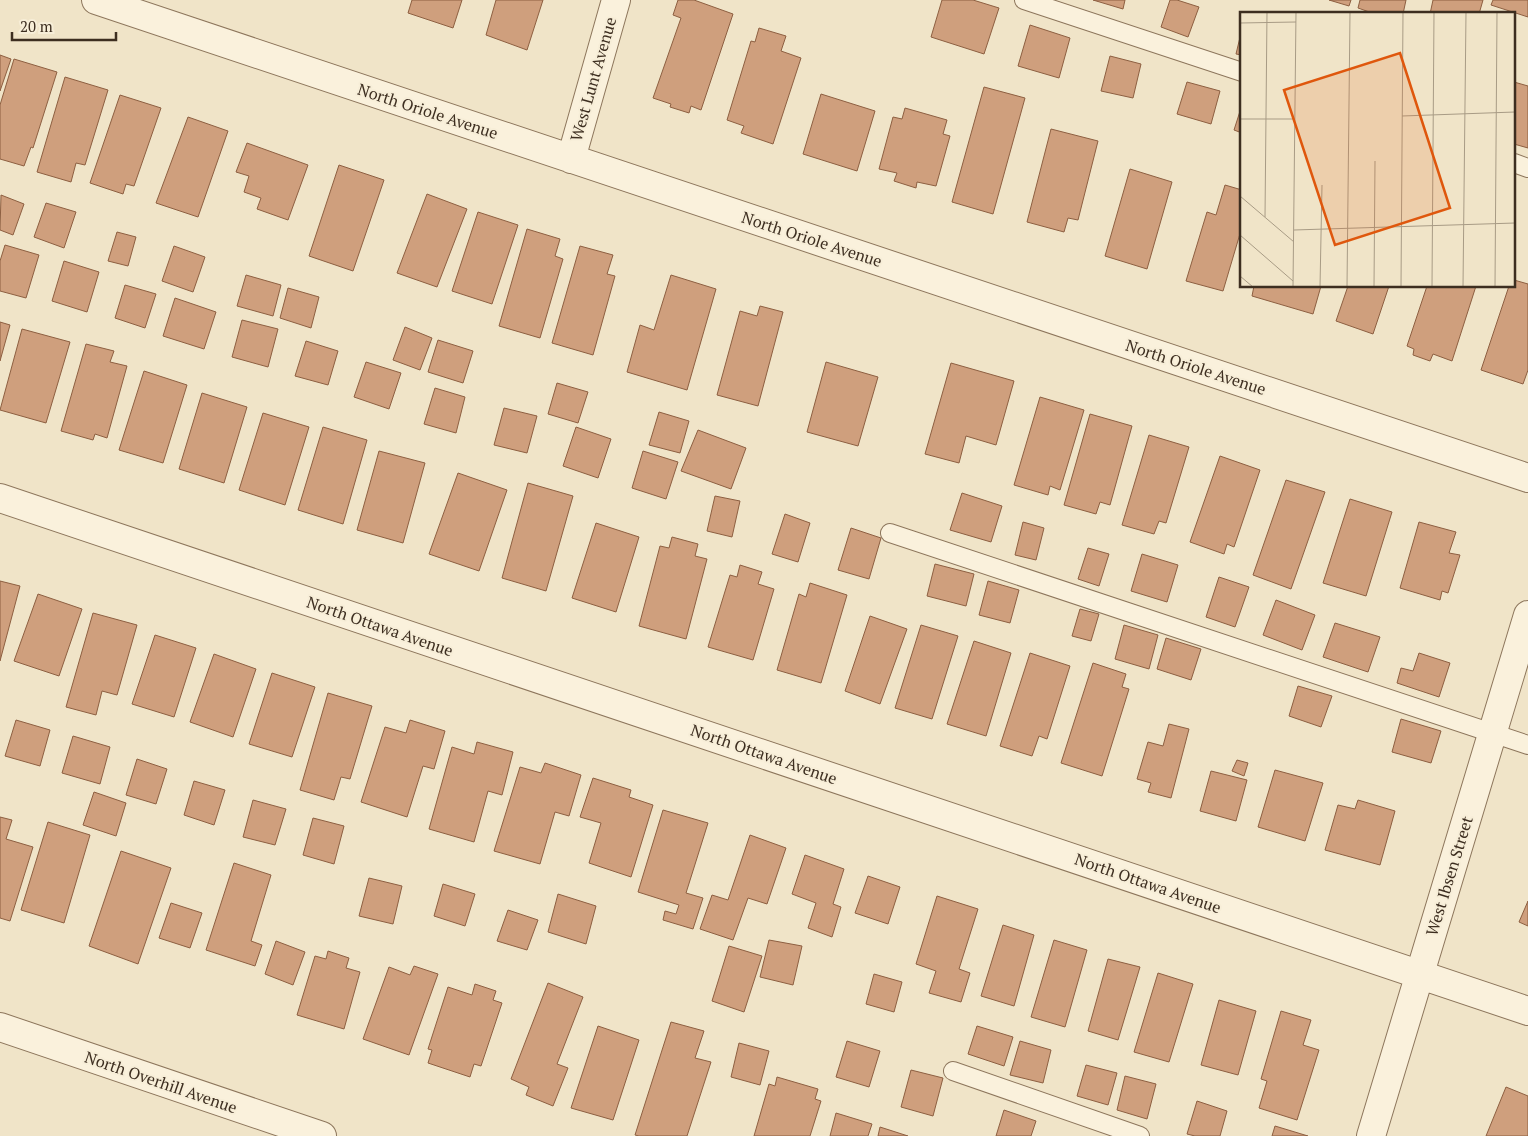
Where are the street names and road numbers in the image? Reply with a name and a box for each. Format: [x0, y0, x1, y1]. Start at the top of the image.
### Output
street label: West Lunt Avenue [565, 14, 621, 144]
street label: North Oriole Avenue [355, 78, 501, 144]
street label: North Oriole Avenue [739, 206, 885, 272]
street label: North Oriole Avenue [1123, 334, 1269, 400]
street label: North Ottawa Avenue [304, 591, 456, 661]
street label: North Ottawa Avenue [688, 719, 840, 789]
street label: West Ibsen Street [1420, 813, 1478, 939]
street label: North Ottawa Avenue [1072, 848, 1224, 918]
street label: North Overhill Avenue [82, 1046, 240, 1118]

